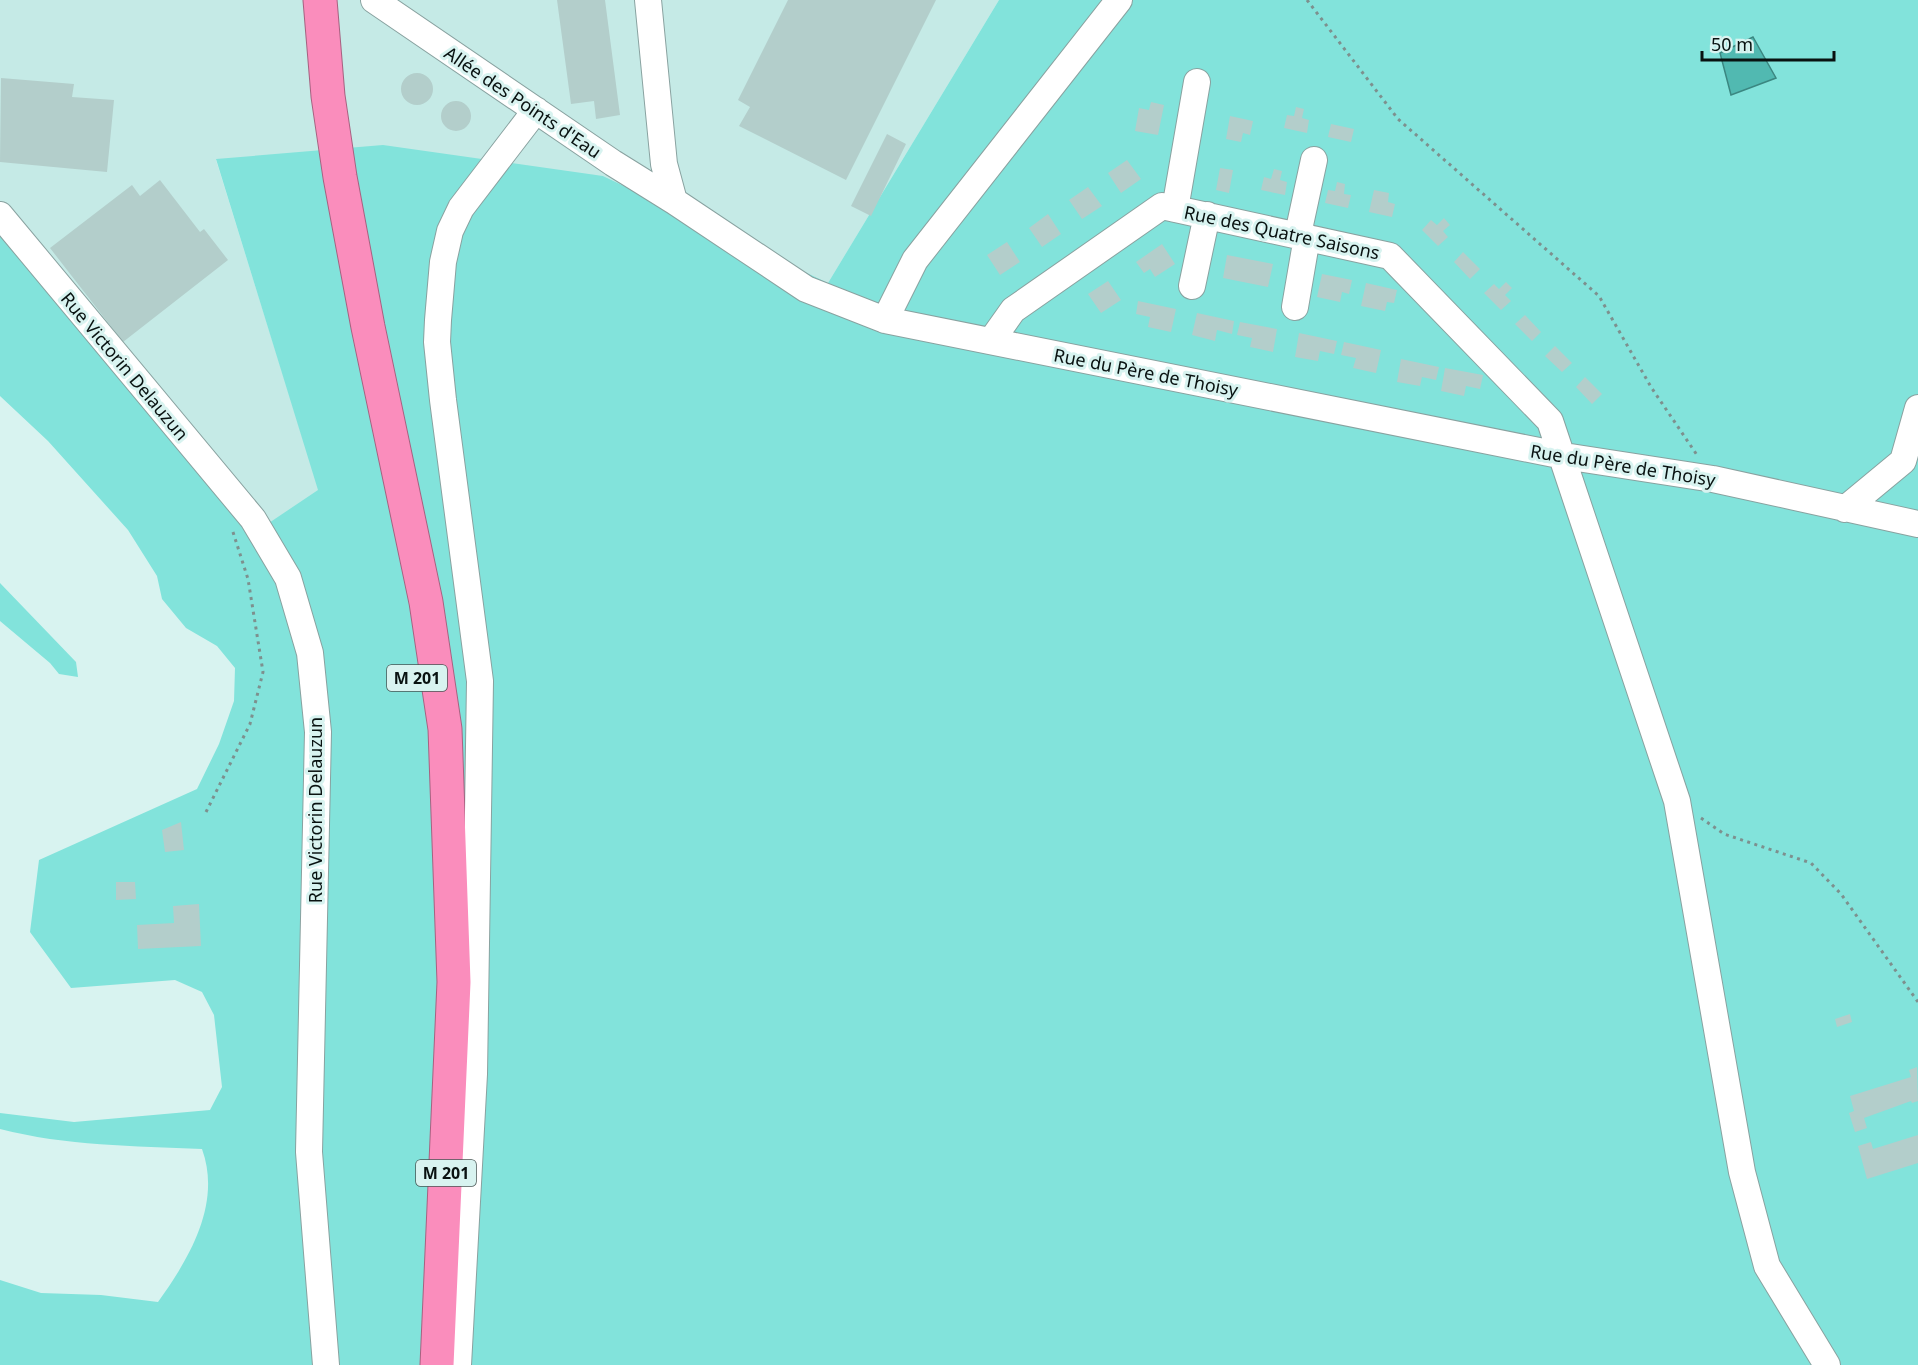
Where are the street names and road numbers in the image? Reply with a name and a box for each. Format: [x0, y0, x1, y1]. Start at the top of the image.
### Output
street label: Allée des Points d'Eau [440, 41, 606, 163]
street label: Rue des Quatre Saisons [1182, 200, 1382, 264]
street label: Rue Victorin Delauzun [56, 287, 194, 445]
street label: Rue du Père de Thoisy [1052, 342, 1241, 402]
street label: Rue du Père de Thoisy [1529, 438, 1718, 492]
road number: M 201 [387, 665, 447, 691]
street label: Rue Victorin Delauzun [303, 717, 327, 903]
road number: M 201 [416, 1160, 476, 1186]

